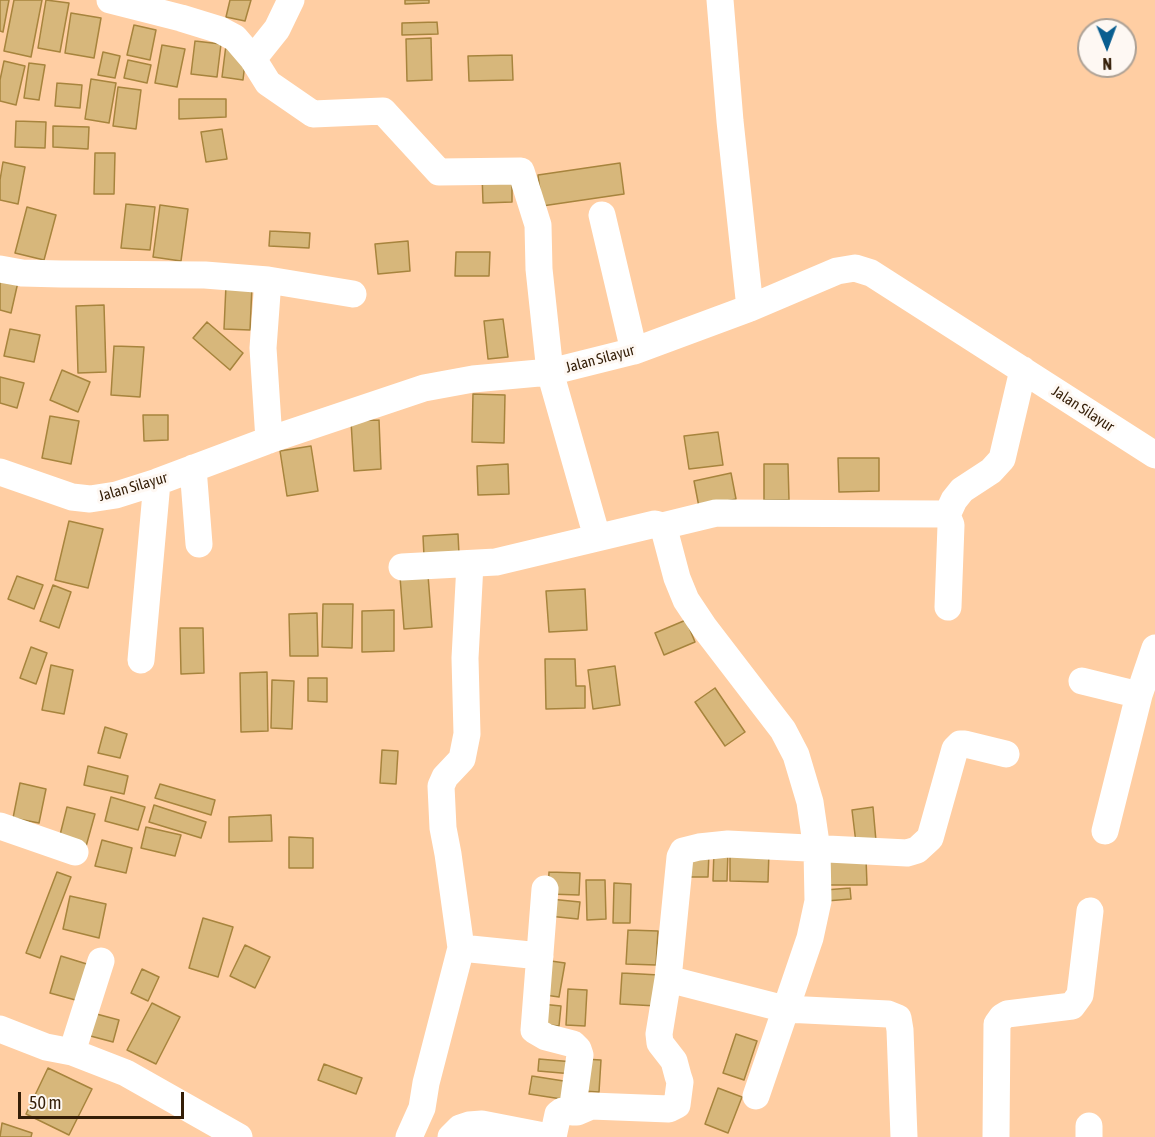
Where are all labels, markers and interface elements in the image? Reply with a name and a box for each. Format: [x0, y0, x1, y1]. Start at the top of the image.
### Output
north arrow [1077, 18, 1137, 78]
text: N [1102, 55, 1112, 73]
street label: Jalan Silayur [564, 341, 636, 377]
street label: Jalan Silayur [1048, 382, 1118, 436]
street label: Jalan Silayur [97, 469, 169, 505]
scale bar [21, 1080, 188, 1118]
text: 50 m [29, 1092, 61, 1113]

